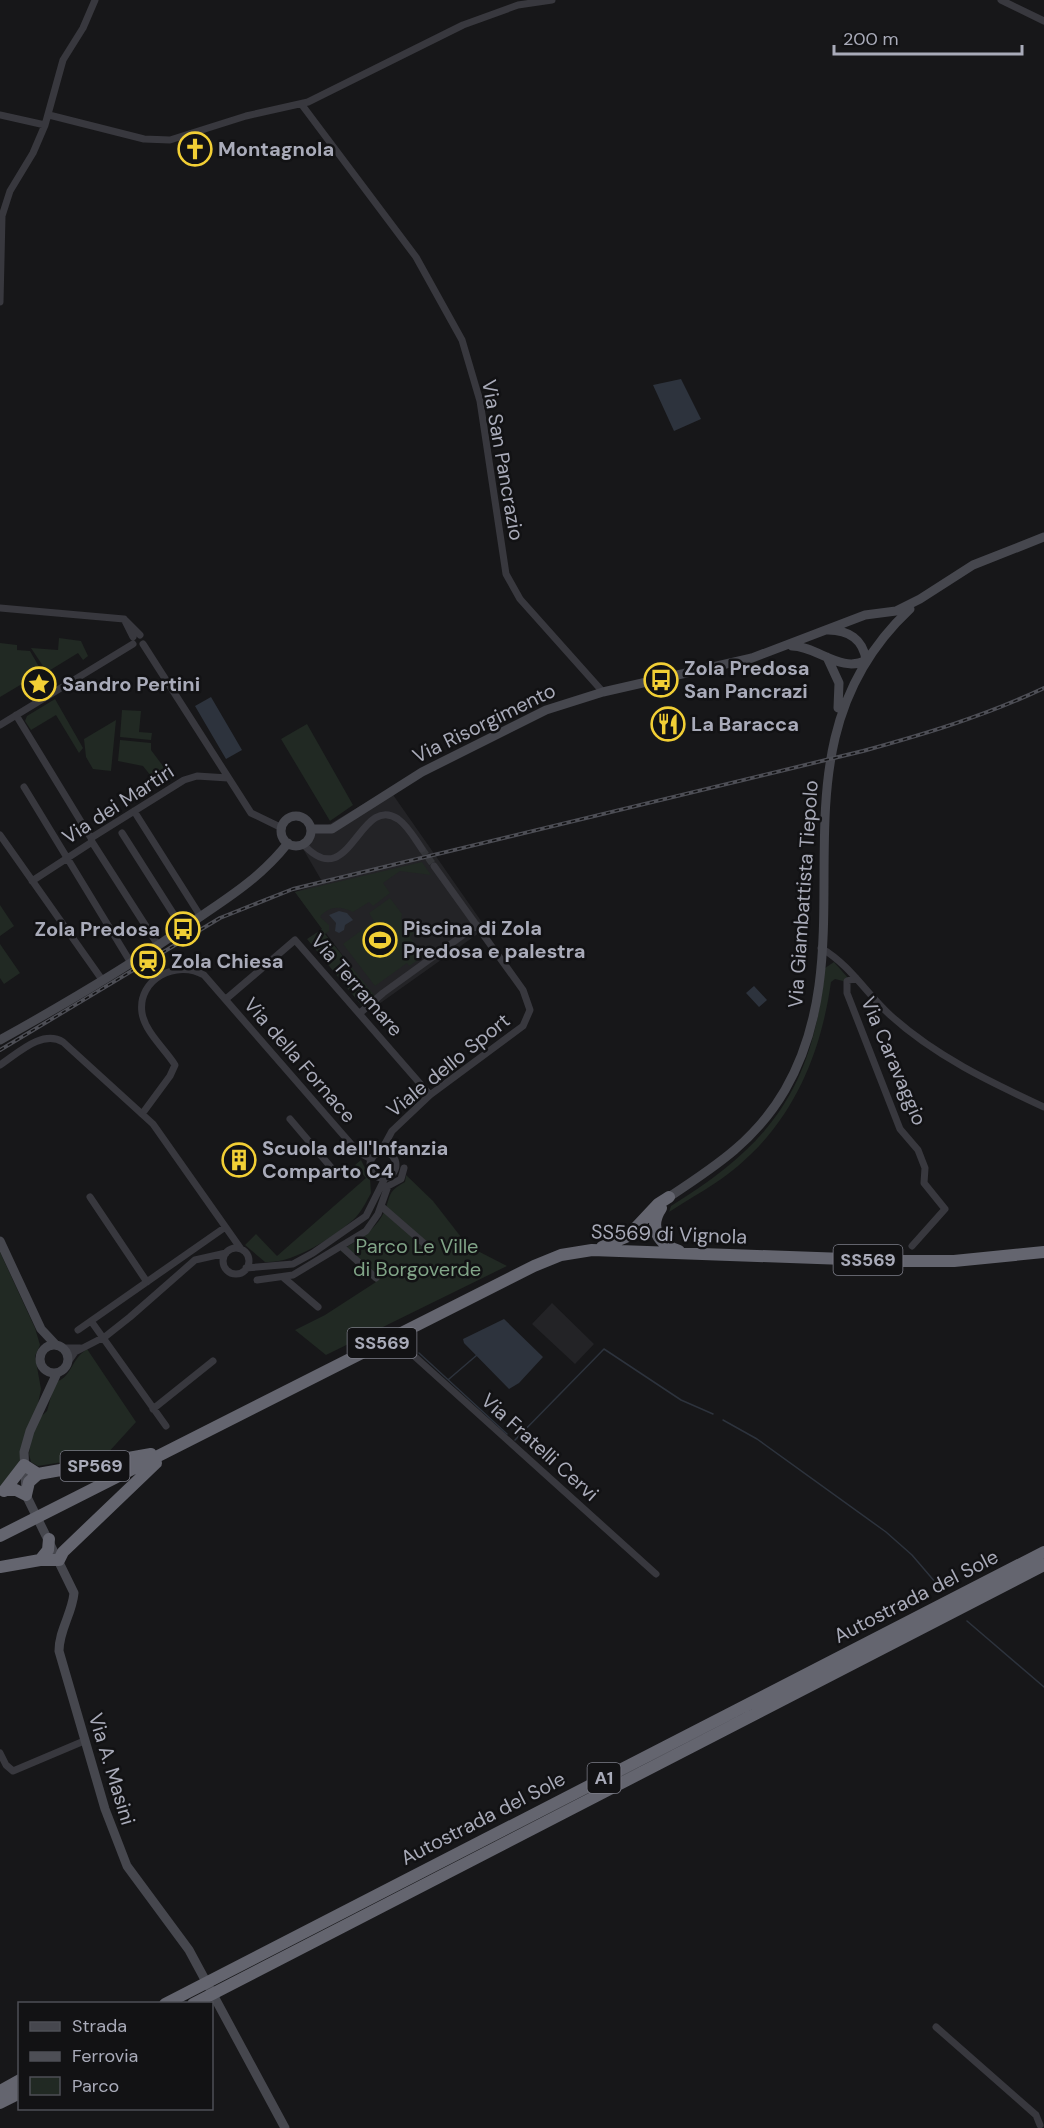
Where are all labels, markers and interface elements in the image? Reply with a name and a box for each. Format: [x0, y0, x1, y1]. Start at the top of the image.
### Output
scale bar [834, 18, 1022, 56]
text: 200 m [843, 27, 899, 51]
church icon: Montagnola [177, 131, 213, 167]
place label: Montagnola [218, 136, 334, 162]
street label: Via San Pancrazio [476, 378, 530, 542]
place label: Zola Predosa San Pancrazi [684, 655, 810, 704]
bus stop icon: Zola Predosa San Pancrazi [643, 662, 679, 698]
place icon: Sandro Pertini [21, 666, 57, 702]
place label: Sandro Pertini [62, 671, 200, 697]
street label: Via Risorgimento [408, 677, 560, 769]
restaurant icon: La Baracca [650, 706, 686, 742]
place label: La Baracca [691, 711, 799, 737]
street label: Via dei Martiri [57, 758, 179, 850]
street label: Via Giambattista Tiepolo [782, 779, 824, 1009]
bus stop icon: Zola Predosa [165, 911, 201, 947]
place label: Piscina di Zola Predosa e palestra [403, 915, 586, 964]
place label: Zola Predosa [34, 916, 160, 942]
sports icon: Piscina di Zola Predosa e palestra [362, 922, 398, 958]
street label: Via Terramare [305, 928, 409, 1042]
station icon: Zola Chiesa [130, 943, 166, 979]
place label: Zola Chiesa [171, 948, 284, 974]
street label: Via della Fornace [238, 992, 362, 1128]
street label: Via Caravaggio [855, 993, 933, 1129]
street label: Viale dello Sport [381, 1007, 515, 1123]
place label: Scuola dell'Infanzia Comparto C4 [262, 1135, 448, 1184]
building icon: Scuola dell'Infanzia Comparto C4 [221, 1142, 257, 1178]
street label: SS569 di Vignola [591, 1218, 747, 1250]
park label: Parco Le Ville di Borgoverde [353, 1233, 481, 1282]
road number: SS569 [834, 1245, 902, 1275]
road number: SS569 [348, 1328, 416, 1358]
street label: Via Fratelli Cervi [476, 1387, 604, 1507]
road number: SP569 [60, 1451, 130, 1481]
street label: Autostrada del Sole [829, 1543, 1003, 1649]
street label: Via A. Masini [83, 1710, 141, 1828]
road number: A1 [588, 1763, 620, 1793]
street label: Autostrada del Sole [396, 1765, 570, 1871]
legend [18, 2002, 213, 2110]
text: Strada [72, 2014, 127, 2038]
text: Ferrovia [72, 2044, 138, 2068]
text: Parco [72, 2074, 119, 2098]

